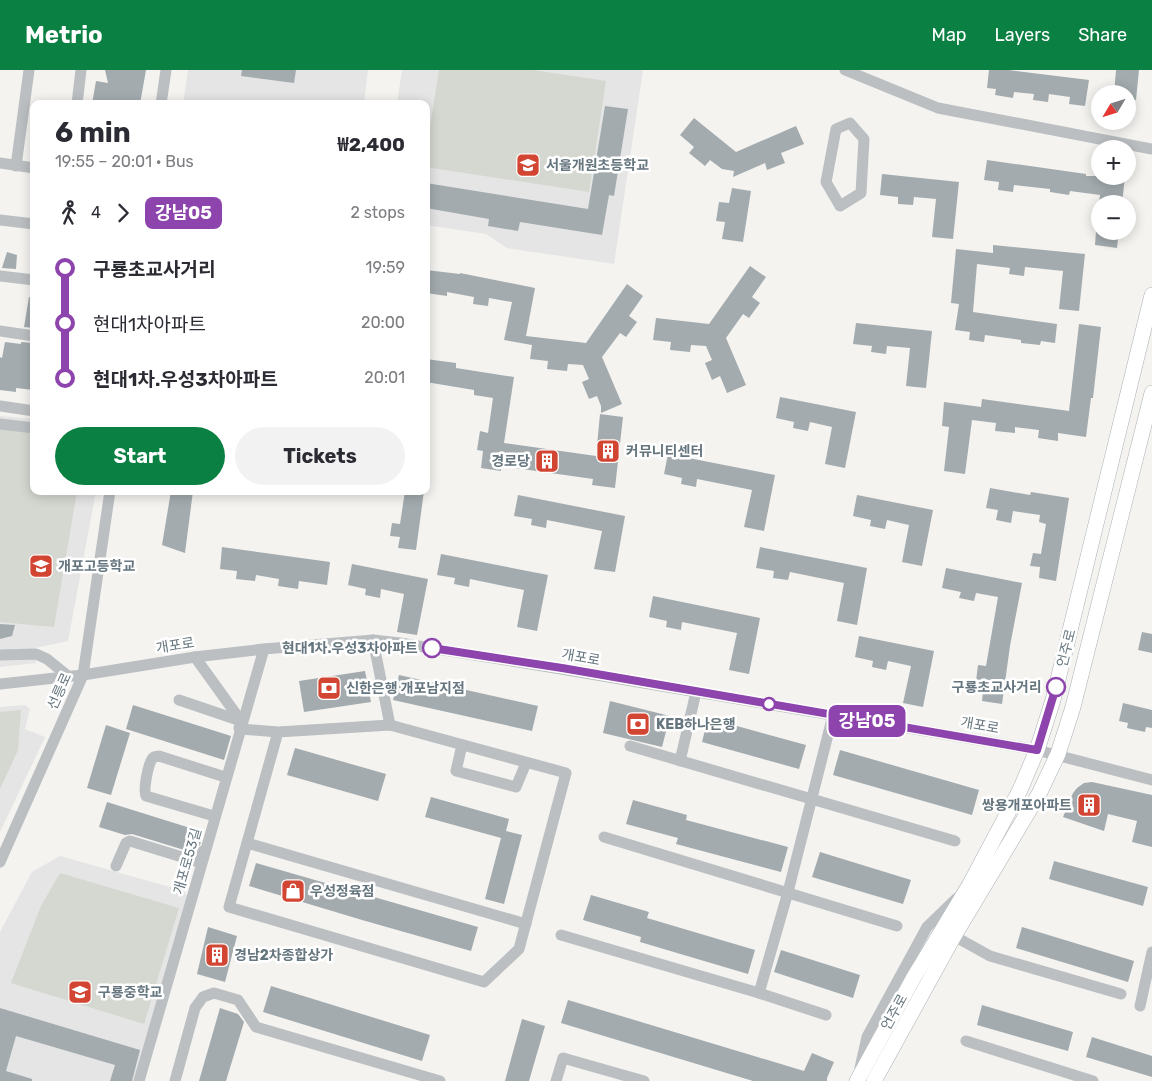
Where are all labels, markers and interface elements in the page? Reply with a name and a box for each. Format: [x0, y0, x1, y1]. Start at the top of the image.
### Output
text: Metrio [25, 21, 103, 49]
text: Map [932, 24, 967, 46]
text: Layers [995, 24, 1050, 46]
text: Share [1078, 24, 1127, 46]
north arrow [1091, 85, 1136, 130]
map controls [1091, 85, 1136, 240]
text: 6 min [55, 116, 131, 149]
text: ₩2,400 [337, 133, 405, 156]
button: + [1091, 140, 1136, 185]
text: 19:55 – 20:01 · Bus [55, 152, 194, 171]
school or university icon: 서울개원초등학교 [515, 152, 541, 178]
place label: 서울개원초등학교 [546, 157, 649, 174]
button: − [1091, 195, 1136, 240]
icon: walk [55, 199, 83, 227]
icon: forward [109, 199, 137, 227]
text: 강남05 [155, 202, 212, 224]
text: 4 [91, 203, 101, 222]
text: 2 stops [350, 203, 405, 222]
text: 구룡초교사거리 [93, 258, 215, 281]
text: 19:59 [366, 258, 405, 277]
text: 현대1차아파트 [93, 313, 206, 336]
text: 20:00 [361, 313, 405, 332]
text: 현대1차.우성3차아파트 [93, 368, 278, 391]
text: 20:01 [364, 368, 405, 387]
button: Start [55, 427, 225, 485]
button: Tickets [235, 427, 405, 485]
building icon: 커뮤니티센터 [595, 438, 621, 464]
place label: 커뮤니티센터 [626, 443, 703, 460]
building icon: 경로당 [534, 448, 560, 474]
place label: 경로당 [491, 453, 530, 470]
school or university icon: 개포고등학교 [28, 553, 54, 579]
place label: 개포고등학교 [58, 558, 135, 575]
street label: 언주로 [1054, 627, 1079, 669]
street label: 개포로 [155, 634, 196, 657]
marker: 현대1차.우성3차아파트 [422, 638, 442, 658]
place label: 현대1차.우성3차아파트 [282, 640, 418, 657]
street label: 개포로 [560, 646, 602, 669]
street label: 선릉로 [44, 670, 75, 712]
bank icon: 신한은행 개포남지점 [316, 675, 342, 701]
marker: 구룡초교사거리 [1046, 677, 1066, 697]
place label: 구룡초교사거리 [952, 679, 1042, 696]
place label: 신한은행 개포남지점 [346, 680, 465, 697]
unlabelled marker [762, 697, 776, 711]
line badge: 강남05 [832, 705, 902, 737]
text: 강남05 [839, 710, 896, 732]
bank icon: KEB하나은행 [625, 711, 651, 737]
street label: 개포로 [959, 714, 1001, 737]
place label: KEB하나은행 [656, 716, 736, 733]
building icon: 쌍용개포아파트 [1076, 792, 1102, 818]
place label: 쌍용개포아파트 [982, 797, 1072, 814]
street label: 개포로53길 [170, 826, 205, 896]
shop icon: 우성정육점 [280, 878, 306, 904]
place label: 우성정육점 [310, 883, 374, 900]
building icon: 경남2차종합상가 [204, 942, 230, 968]
place label: 경남2차종합상가 [234, 947, 333, 964]
school or university icon: 구룡중학교 [67, 979, 93, 1005]
place label: 구룡중학교 [98, 984, 163, 1001]
street label: 언주로 [878, 991, 911, 1033]

